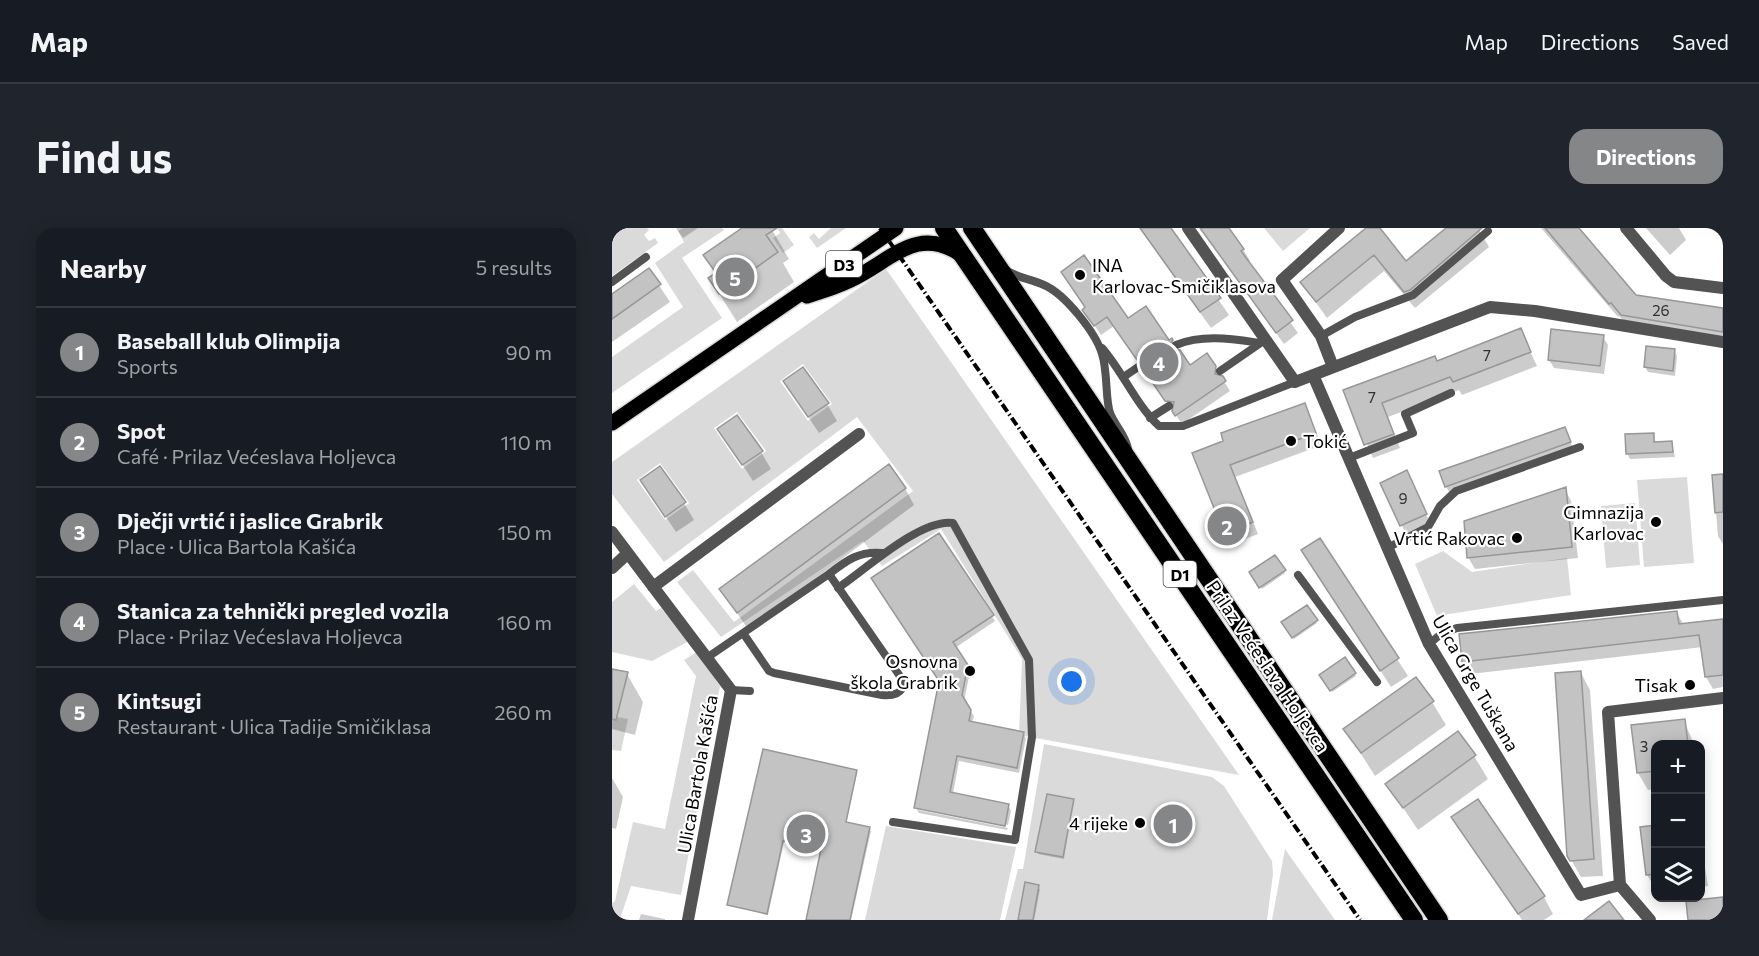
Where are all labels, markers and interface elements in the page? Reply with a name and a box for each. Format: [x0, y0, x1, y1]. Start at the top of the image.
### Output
text: Map [30, 24, 88, 58]
text: Map [1465, 29, 1508, 54]
text: Directions [1541, 29, 1639, 54]
text: Saved [1672, 29, 1729, 54]
button: Directions [1569, 129, 1723, 184]
text: Find us [36, 130, 172, 182]
road number: D3 [826, 251, 862, 277]
text: Nearby [60, 252, 147, 283]
pin: 5 [716, 254, 754, 300]
place label: INA Karlovac-Smičiklasova [1092, 254, 1276, 297]
text: 5 results [476, 255, 552, 279]
marker: INA Karlovac-Smičiklasova [1073, 268, 1087, 282]
house number: 26 [1652, 301, 1670, 319]
text: Baseball klub Olimpija [117, 327, 340, 354]
text: 1 [75, 340, 84, 364]
text: 90 m [506, 340, 552, 364]
pin: 4 [1140, 340, 1178, 384]
house number: 7 [1483, 346, 1491, 364]
text: Sports [117, 354, 178, 378]
house number: 7 [1368, 388, 1376, 406]
text: Spot [117, 417, 166, 444]
text: 2 [74, 430, 85, 454]
text: 110 m [501, 430, 552, 454]
place label: Tokić [1303, 430, 1347, 452]
marker: Tokić [1284, 434, 1298, 448]
text: Café · Prilaz Većeslava Holjevca [117, 444, 396, 468]
house number: 9 [1398, 489, 1408, 507]
place label: Gimnazija Karlovac [1563, 501, 1644, 544]
pin: 2 [1208, 504, 1246, 548]
text: Dječji vrtić i jaslice Grabrik [117, 507, 383, 534]
marker: Gimnazija Karlovac [1649, 515, 1663, 529]
text: 3 [74, 520, 85, 544]
text: 150 m [498, 520, 552, 544]
place label: Vrtić Rakovac [1393, 527, 1505, 549]
marker: Vrtić Rakovac [1510, 531, 1524, 545]
text: Place · Ulica Bartola Kašića [117, 534, 356, 558]
road number: D1 [1164, 561, 1196, 587]
street label: Prilaz Većeslava Holjevca [1202, 576, 1334, 756]
text: Stanica za tehnički pregled vozila [117, 597, 449, 624]
text: 4 [73, 610, 86, 634]
text: 160 m [497, 610, 552, 634]
street label: Ulica Grge Tuškana [1428, 611, 1524, 755]
text: Place · Prilaz Većeslava Holjevca [117, 624, 403, 648]
place label: Osnovna škola Grabrik [850, 650, 958, 693]
marker: Osnovna škola Grabrik [963, 664, 977, 678]
your location [1057, 667, 1086, 696]
place label: Tisak [1634, 674, 1678, 696]
marker: Tisak [1683, 678, 1697, 692]
text: Kintsugi [117, 687, 202, 714]
street label: Ulica Bartola Kašića [672, 693, 722, 855]
text: 5 [74, 700, 85, 724]
text: 260 m [494, 700, 552, 724]
text: Restaurant · Ulica Tadije Smičiklasa [117, 714, 431, 738]
house number: 3 [1640, 737, 1648, 755]
map controls [1651, 740, 1705, 902]
button: + [1651, 740, 1705, 794]
button: − [1651, 794, 1705, 848]
pin: 1 [1154, 802, 1192, 846]
pin: 3 [786, 812, 826, 856]
place label: 4 rijeke [1069, 812, 1128, 834]
marker: 4 rijeke [1133, 816, 1147, 830]
button: layers [1651, 848, 1705, 902]

